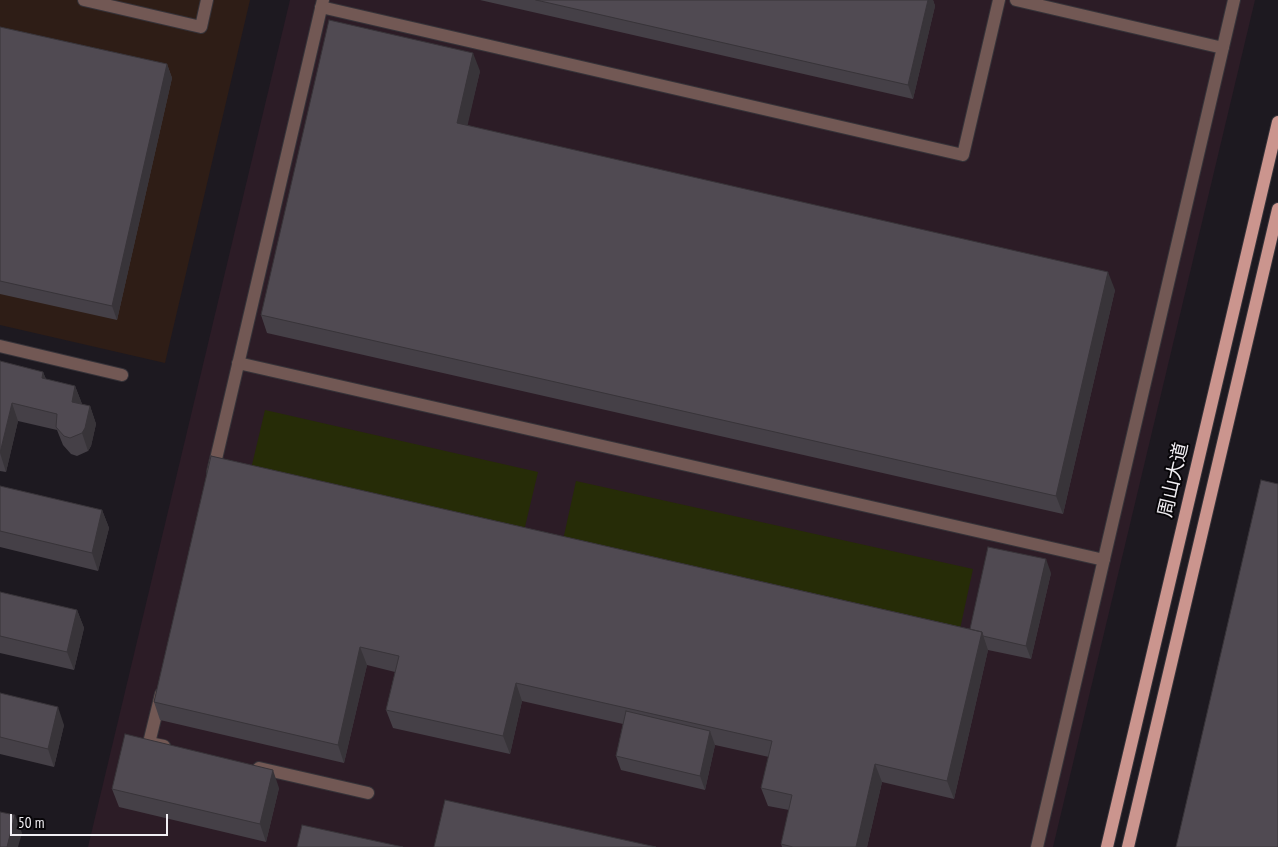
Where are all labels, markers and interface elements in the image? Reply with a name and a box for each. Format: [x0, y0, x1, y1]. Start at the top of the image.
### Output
street label: 周山大道 [1154, 440, 1194, 520]
scale bar [12, 804, 170, 836]
text: 50 m [18, 813, 44, 832]

